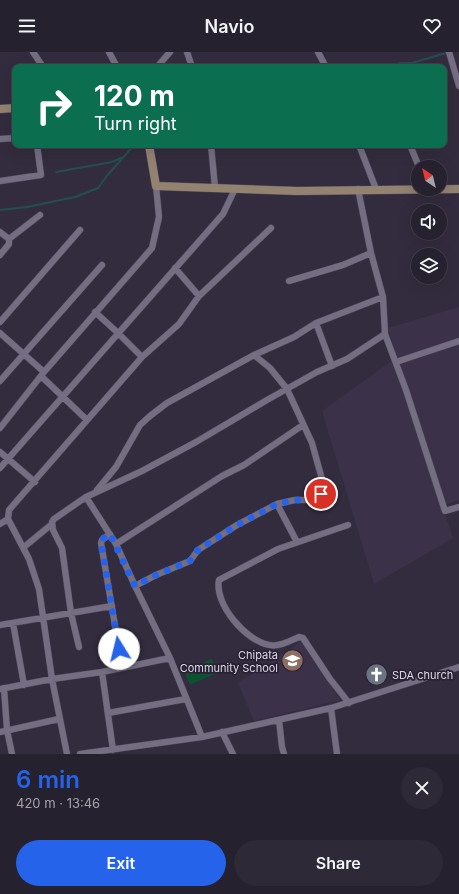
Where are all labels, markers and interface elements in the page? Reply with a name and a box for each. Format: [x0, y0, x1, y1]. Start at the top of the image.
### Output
icon: menu [16, 15, 38, 37]
icon: heart [421, 15, 443, 37]
text: Navio [205, 16, 254, 37]
text: 120 m [94, 79, 175, 113]
icon: right [28, 80, 80, 132]
text: Turn right [94, 113, 177, 134]
north arrow [411, 160, 447, 196]
map controls [411, 160, 447, 284]
button: sound [411, 204, 447, 240]
button: layers [411, 248, 447, 284]
pin [304, 477, 338, 511]
icon: arrive [310, 483, 332, 505]
position arrow [98, 628, 140, 670]
place label: Chipata Community School [180, 648, 278, 675]
school or university icon: Chipata Community School [280, 648, 306, 674]
church icon: SDA church [364, 662, 390, 688]
place label: SDA church [392, 668, 453, 682]
text: 6 min [16, 765, 80, 794]
button: close [401, 767, 443, 809]
text: 420 m · 13:46 [16, 795, 100, 811]
button: Exit [16, 840, 226, 886]
button: Share [234, 840, 443, 886]

